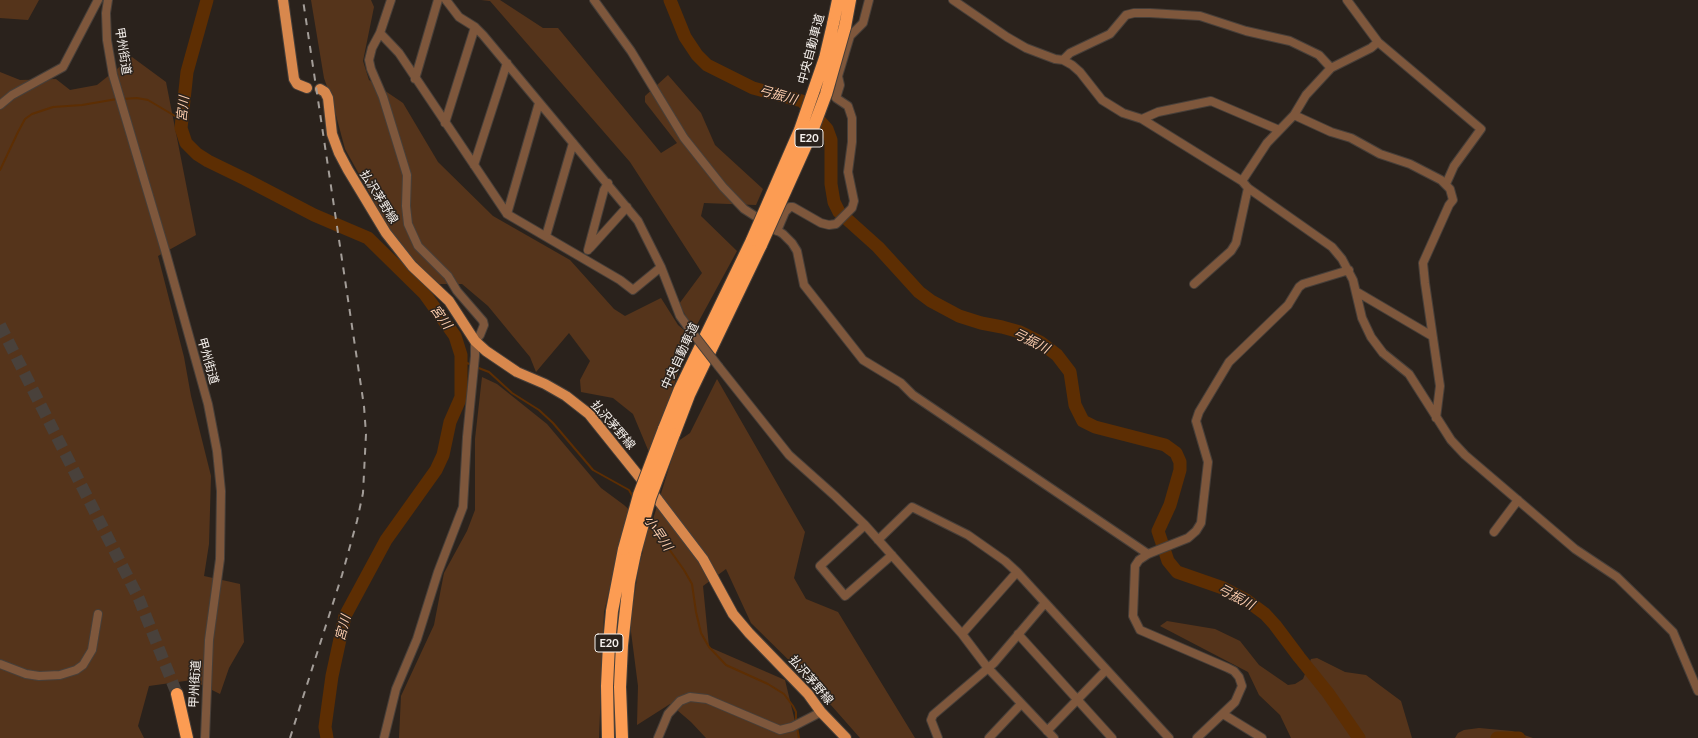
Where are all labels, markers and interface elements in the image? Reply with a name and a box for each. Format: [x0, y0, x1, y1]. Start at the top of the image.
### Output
street label: 中央自動車道 [795, 12, 827, 86]
street label: 甲州街道 [112, 26, 134, 76]
water label: 弓振川 [757, 82, 799, 108]
water label: 宮川 [174, 95, 192, 123]
road number: E20 [795, 129, 823, 147]
street label: 払沢茅野線 [357, 168, 401, 226]
water label: 宮川 [427, 302, 455, 332]
street label: 中央自動車道 [658, 320, 702, 392]
water label: 弓振川 [1010, 325, 1052, 357]
street label: 甲州街道 [194, 336, 222, 386]
street label: 払沢茅野線 [588, 398, 638, 452]
water label: 小早川 [641, 512, 675, 554]
water label: 弓振川 [1215, 581, 1257, 613]
water label: 宮川 [332, 613, 354, 643]
road number: E20 [595, 634, 623, 652]
street label: 払沢茅野線 [786, 653, 836, 707]
street label: 甲州街道 [187, 660, 203, 708]

